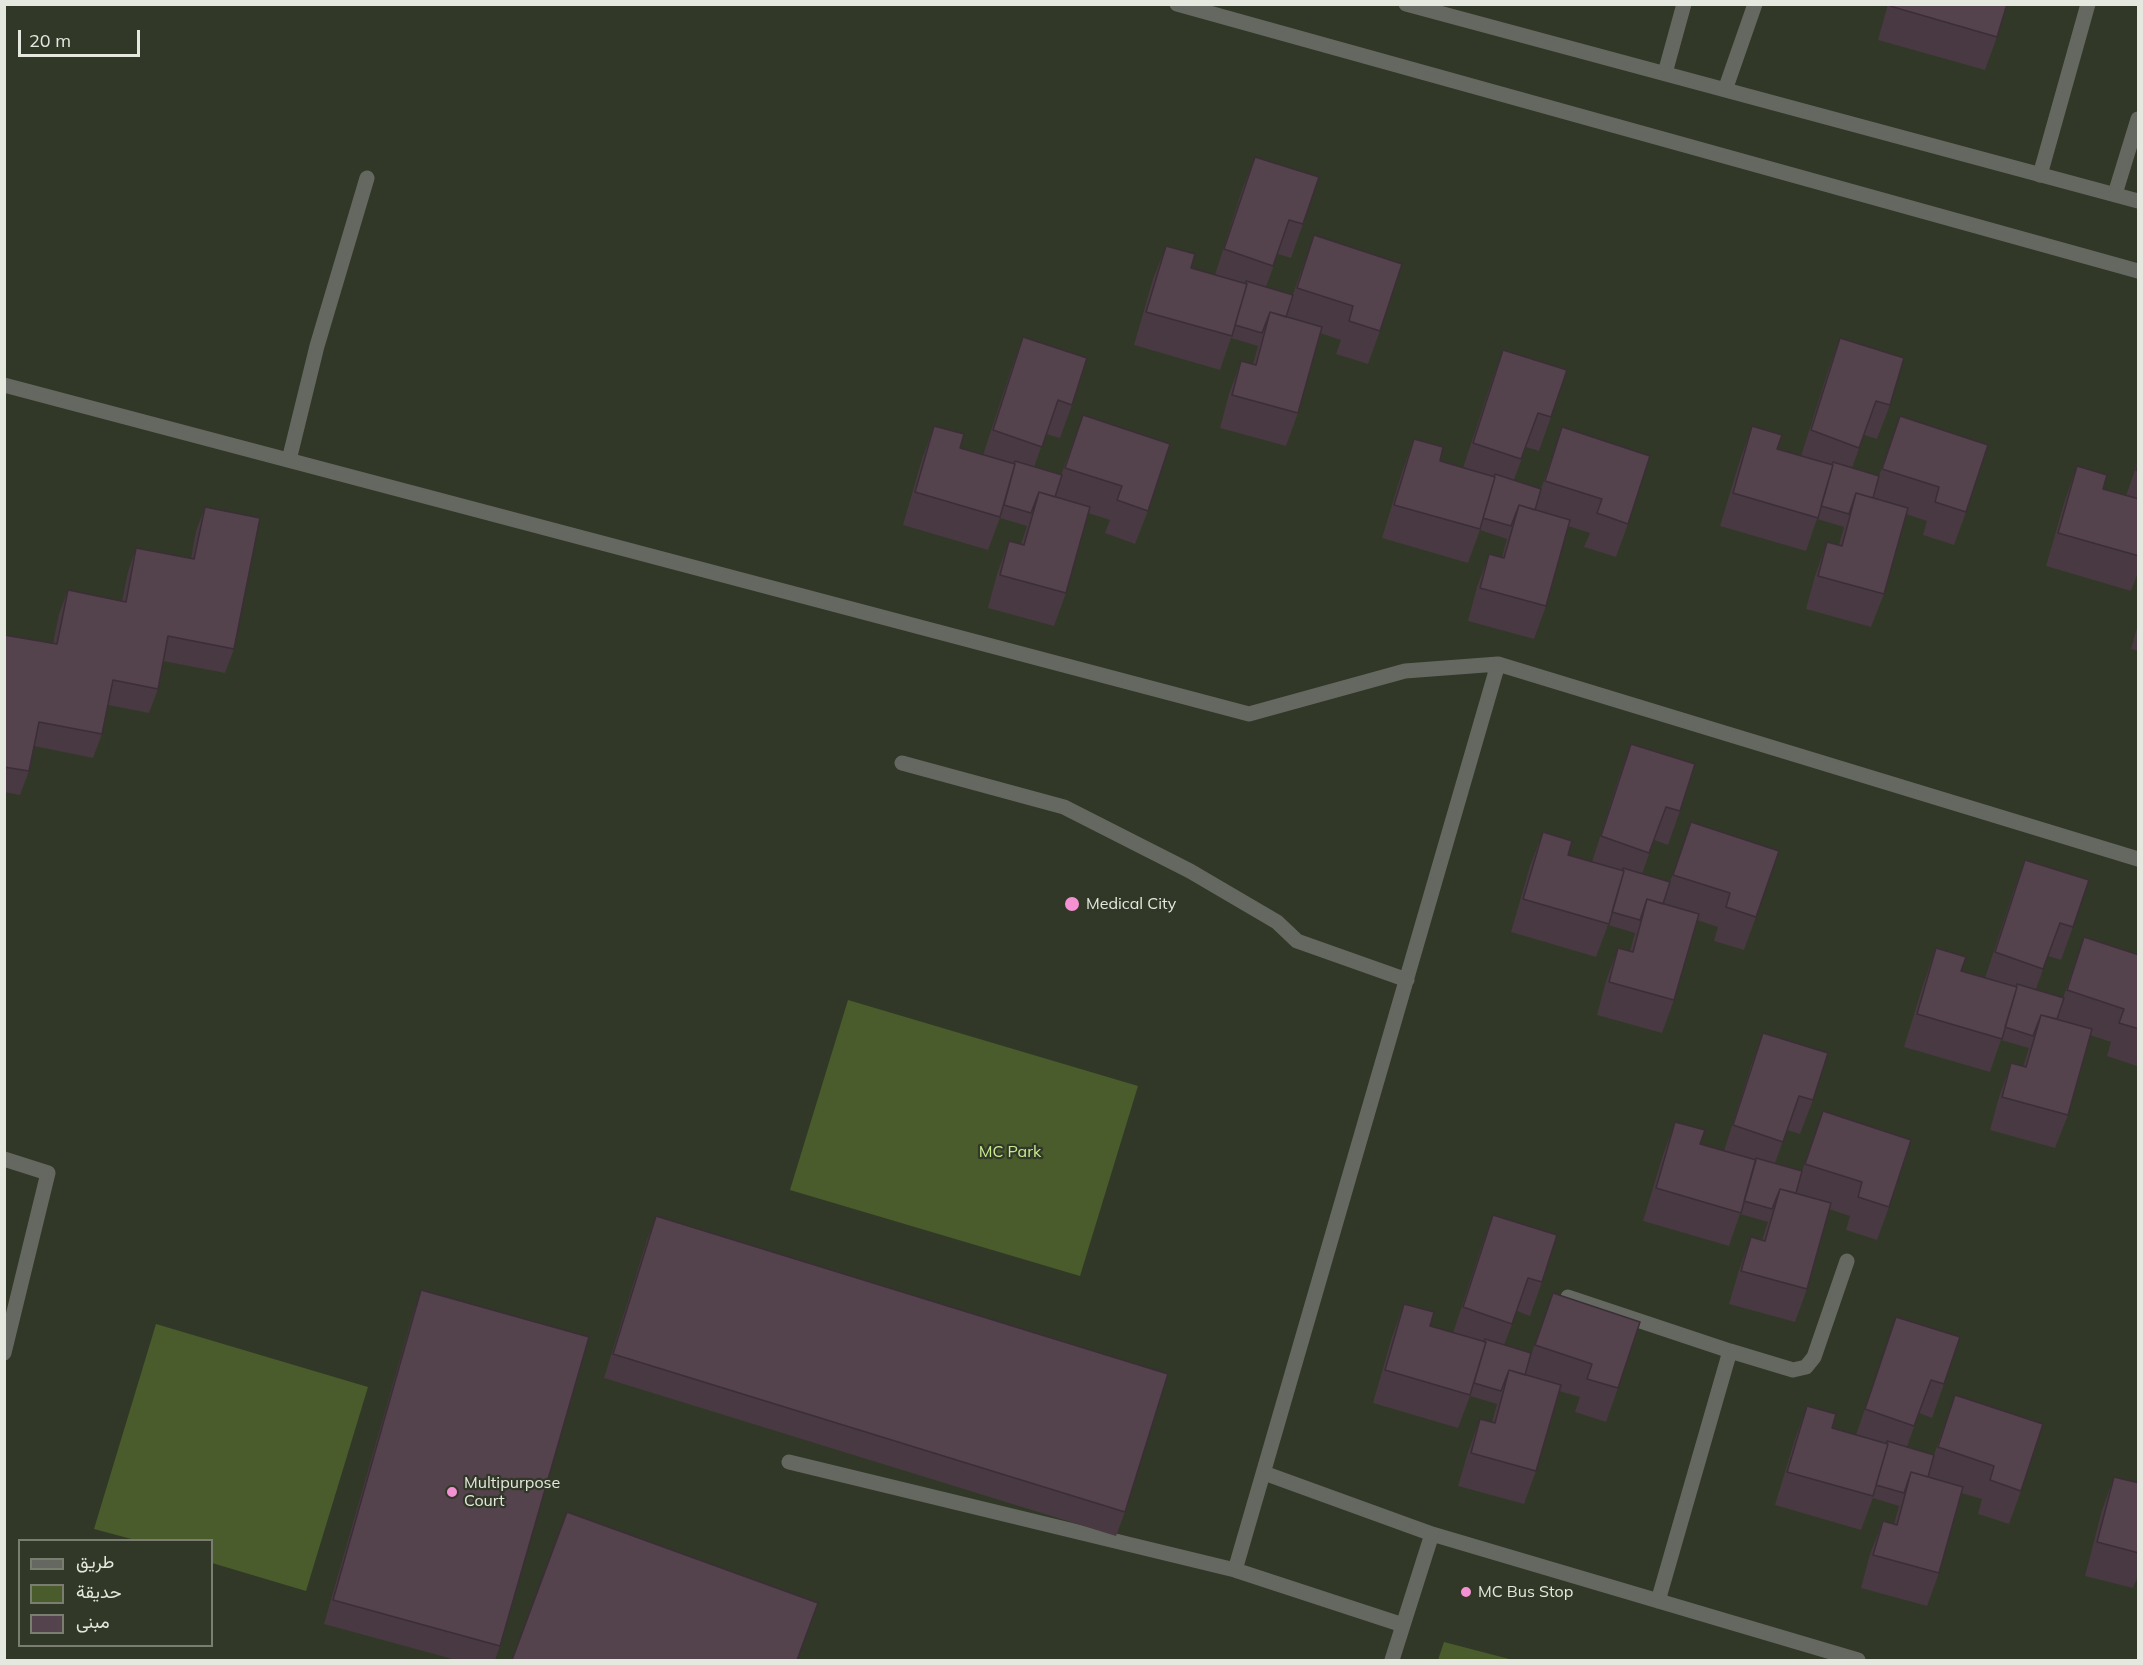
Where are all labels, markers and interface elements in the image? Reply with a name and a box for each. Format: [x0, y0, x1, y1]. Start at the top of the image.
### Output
scale bar [21, 18, 142, 56]
text: 20 m [29, 29, 71, 52]
place label: Medical City [1086, 894, 1176, 914]
marker: Medical City [1063, 895, 1081, 913]
park label: MC Park [979, 1142, 1041, 1162]
place label: Multipurpose Court [464, 1473, 560, 1511]
marker: Multipurpose Court [445, 1485, 459, 1499]
legend [18, 1539, 213, 1647]
text: طريق [76, 1550, 114, 1573]
text: حديقة [76, 1580, 122, 1603]
place label: MC Bus Stop [1478, 1582, 1573, 1602]
marker: MC Bus Stop [1459, 1585, 1473, 1599]
text: مبنى [76, 1610, 110, 1633]

